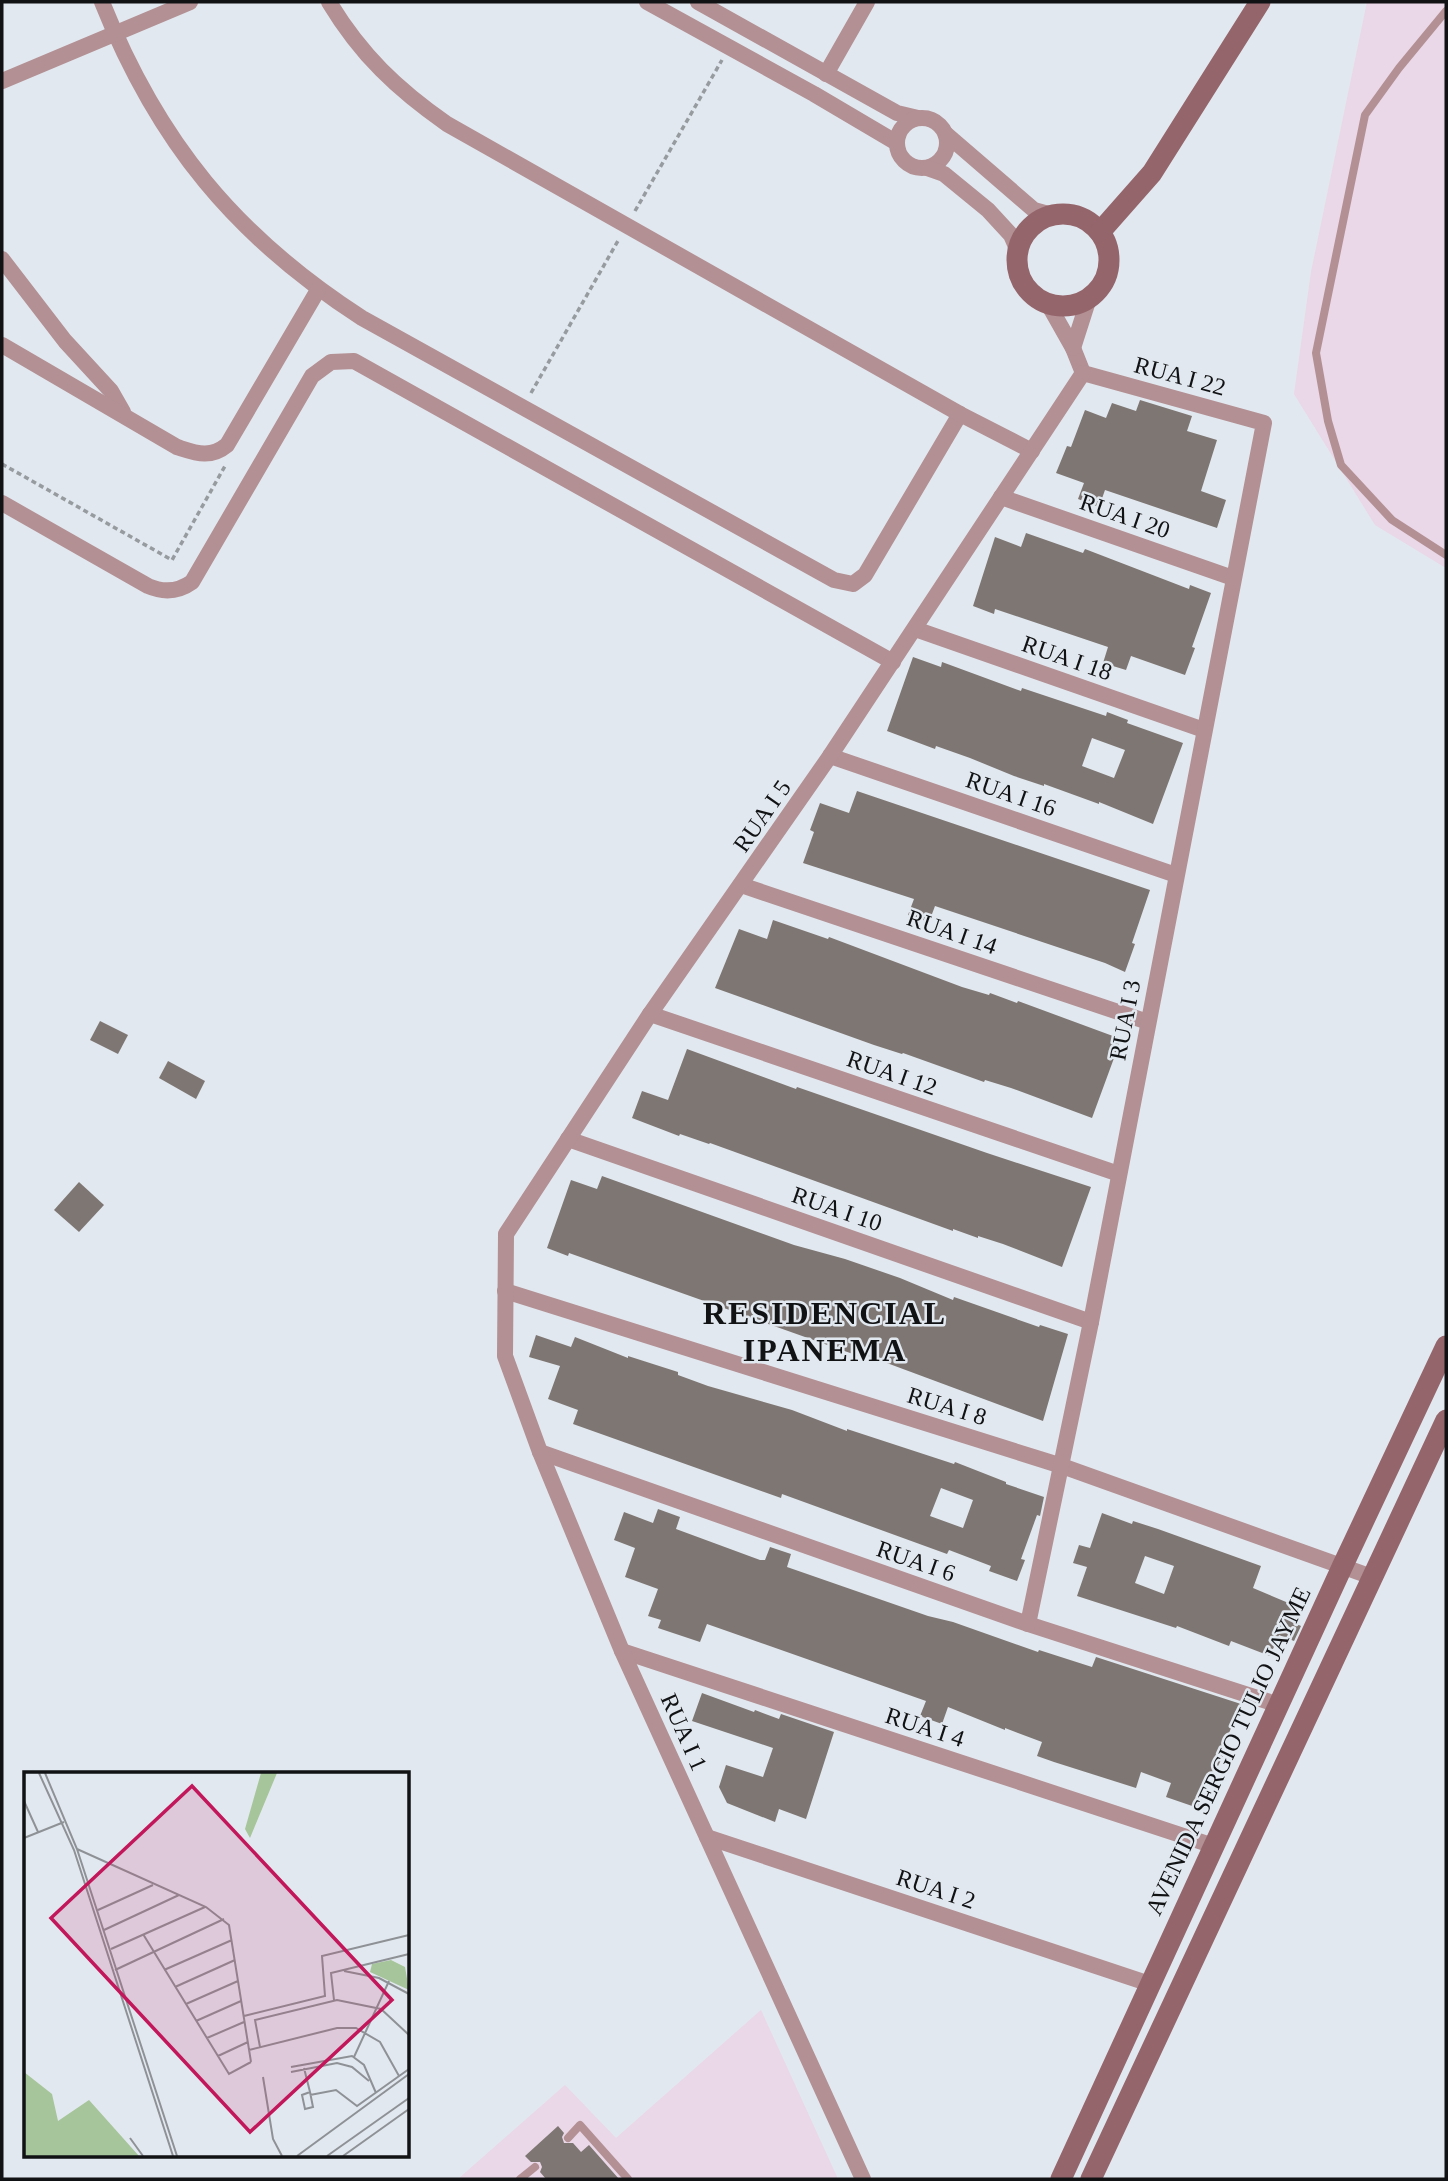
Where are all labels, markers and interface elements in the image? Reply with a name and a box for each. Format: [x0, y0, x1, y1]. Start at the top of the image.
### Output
street label: RUA I 22 [1132, 351, 1228, 401]
street label: RUA I 20 [1077, 489, 1173, 543]
street label: RUA I 18 [1019, 631, 1115, 685]
street label: RUA I 16 [963, 767, 1059, 821]
street label: RUA I 5 [728, 775, 796, 857]
street label: RUA I 14 [904, 905, 1000, 959]
street label: RUA I 3 [1104, 978, 1146, 1062]
street label: RUA I 12 [844, 1046, 940, 1100]
street label: RUA I 10 [789, 1182, 885, 1236]
district label: RESIDENCIAL IPANEMA [703, 1295, 947, 1368]
street label: RUA I 8 [904, 1382, 990, 1430]
street label: RUA I 6 [873, 1535, 959, 1587]
street label: AVENIDA SERGIO TULIO JAYME [1140, 1583, 1316, 1919]
street label: RUA I 1 [656, 1690, 712, 1774]
street label: RUA I 4 [882, 1702, 968, 1752]
inset map [24, 1772, 410, 2156]
street label: RUA I 2 [893, 1864, 979, 1914]

